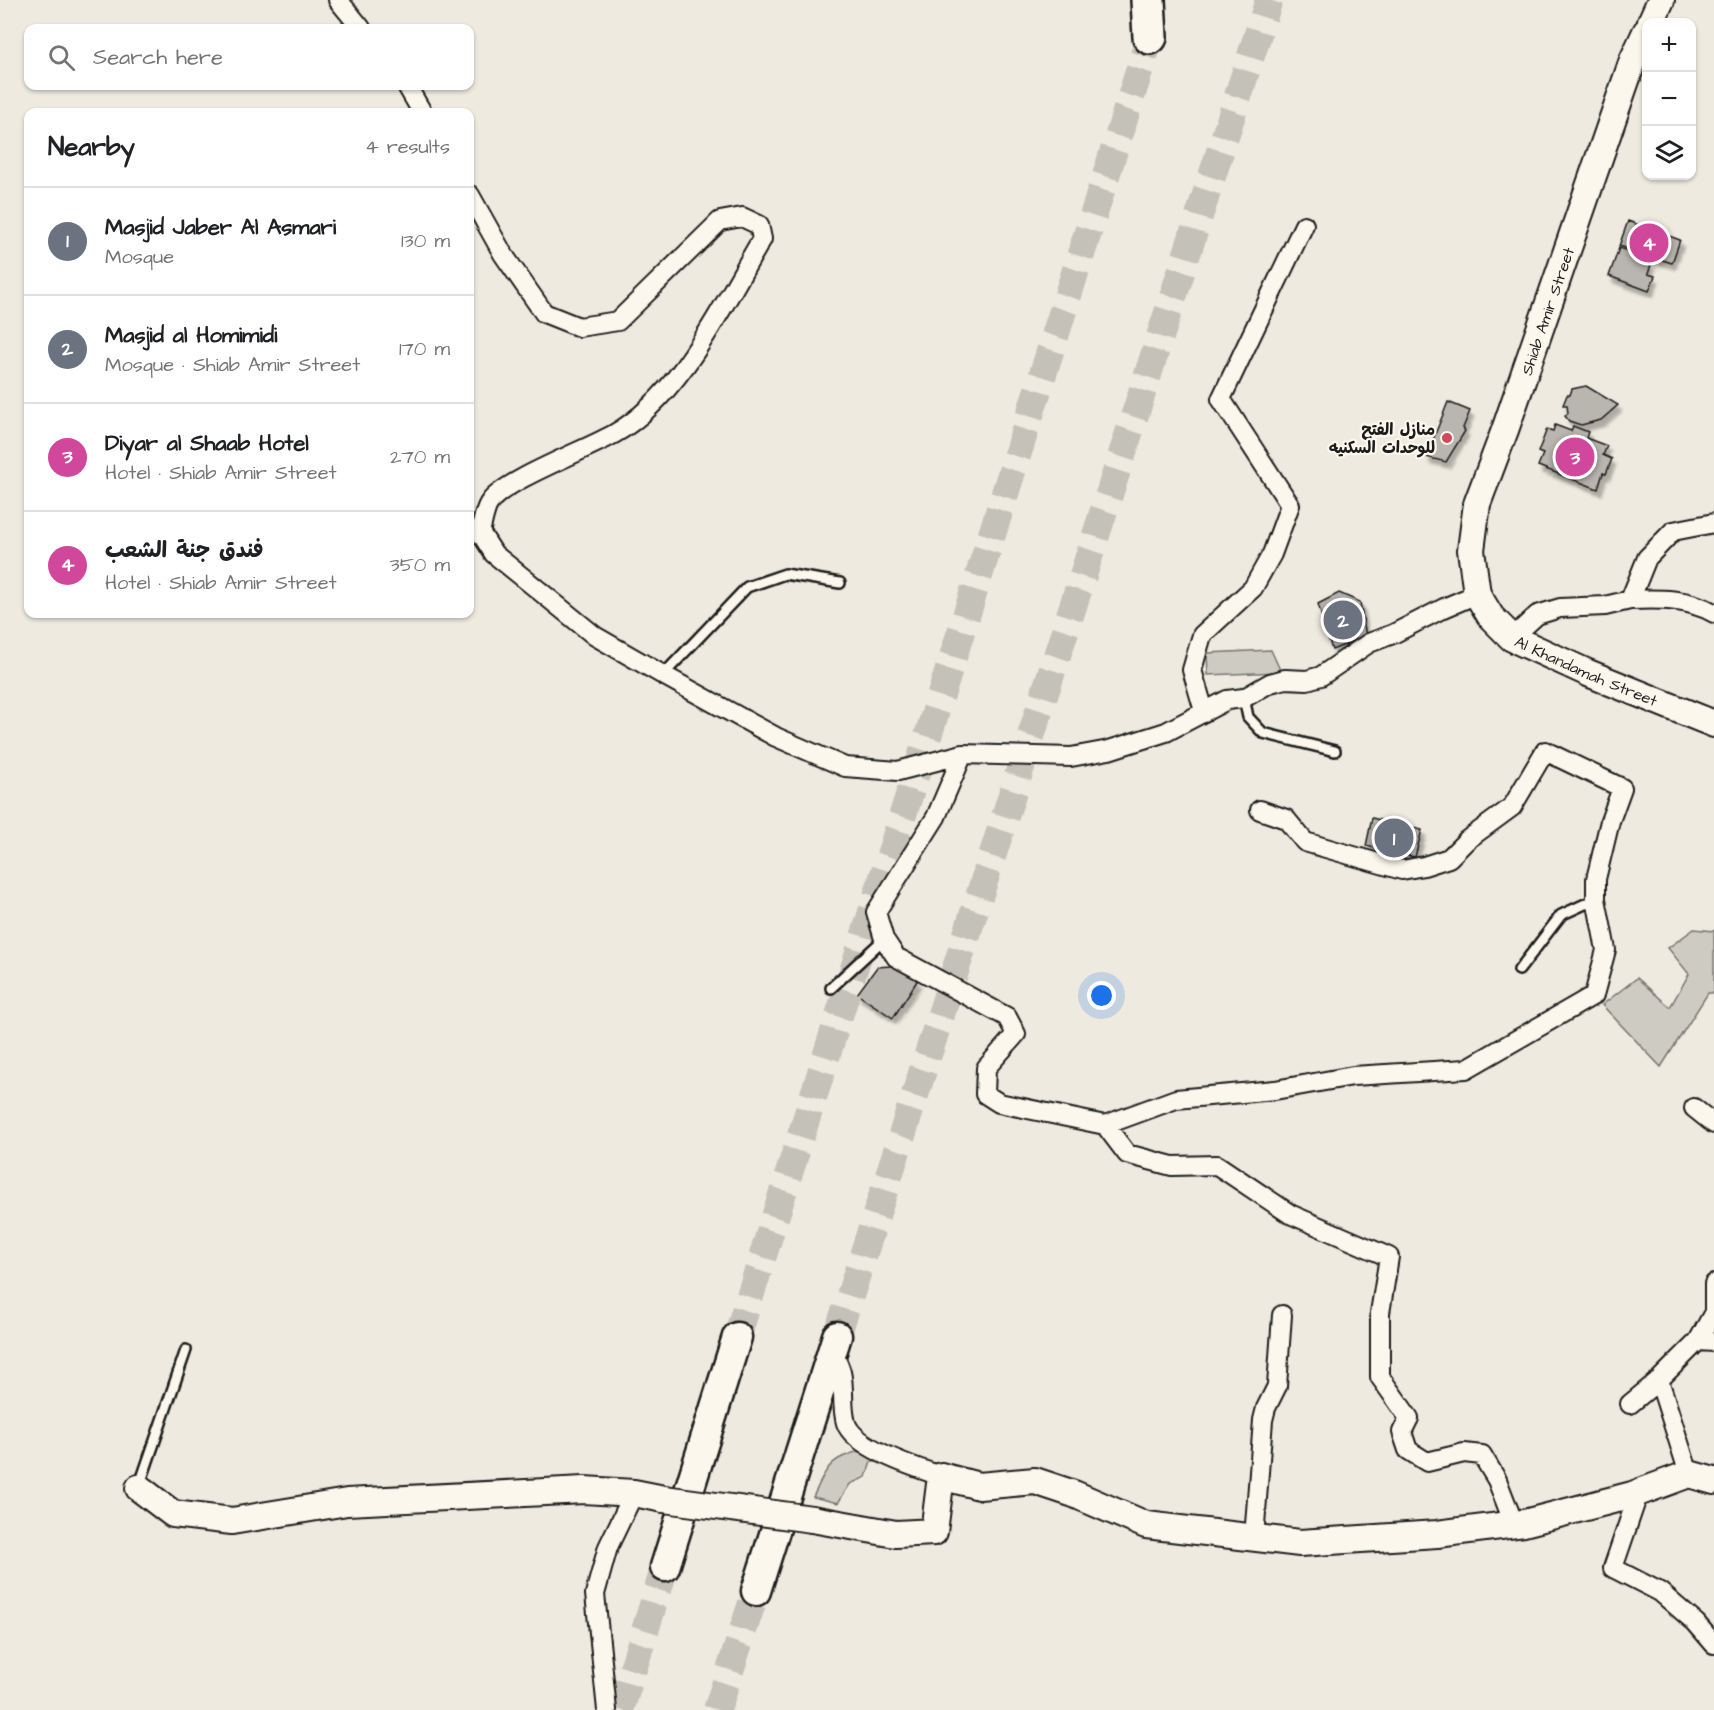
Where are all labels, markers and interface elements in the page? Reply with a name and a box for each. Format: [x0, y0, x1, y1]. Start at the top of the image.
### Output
map controls [1642, 18, 1696, 180]
button: + [1642, 18, 1696, 72]
search box [24, 24, 474, 90]
icon: search [45, 41, 78, 74]
text: Search here [93, 42, 223, 73]
button: − [1642, 72, 1696, 126]
button: layers [1642, 126, 1696, 180]
text: Nearby [48, 129, 135, 165]
text: 4 results [365, 133, 450, 161]
text: Masjid Jaber Al Asmari [105, 212, 336, 243]
pin: 4 [1630, 220, 1668, 266]
text: 1 [66, 227, 69, 255]
text: 130 m [401, 227, 450, 255]
text: Mosque [105, 243, 174, 271]
street label: Shiab Amir Street [1516, 244, 1580, 378]
text: Masjid al Homimidi [105, 320, 277, 351]
text: 2 [62, 335, 73, 363]
text: 170 m [399, 335, 450, 363]
text: Mosque · Shiab Amir Street [105, 351, 360, 379]
place label: منازل الفتح للوحدات السكنيه [1329, 419, 1435, 459]
text: Diyar al Shaab Hotel [105, 428, 309, 459]
marker: منازل الفتح للوحدات السكنيه [1440, 431, 1454, 445]
pin: 3 [1556, 434, 1594, 480]
text: 3 [62, 443, 73, 471]
text: 270 m [390, 443, 450, 471]
text: Hotel · Shiab Amir Street [105, 459, 337, 487]
text: فندق جنة الشعب [105, 535, 264, 566]
text: 4 [61, 551, 74, 579]
text: 350 m [389, 551, 450, 579]
text: Hotel · Shiab Amir Street [105, 569, 337, 597]
pin: 2 [1324, 598, 1362, 642]
street label: Al Khandamah Street [1511, 631, 1661, 712]
pin: 1 [1374, 816, 1414, 860]
your location [1087, 981, 1116, 1010]

